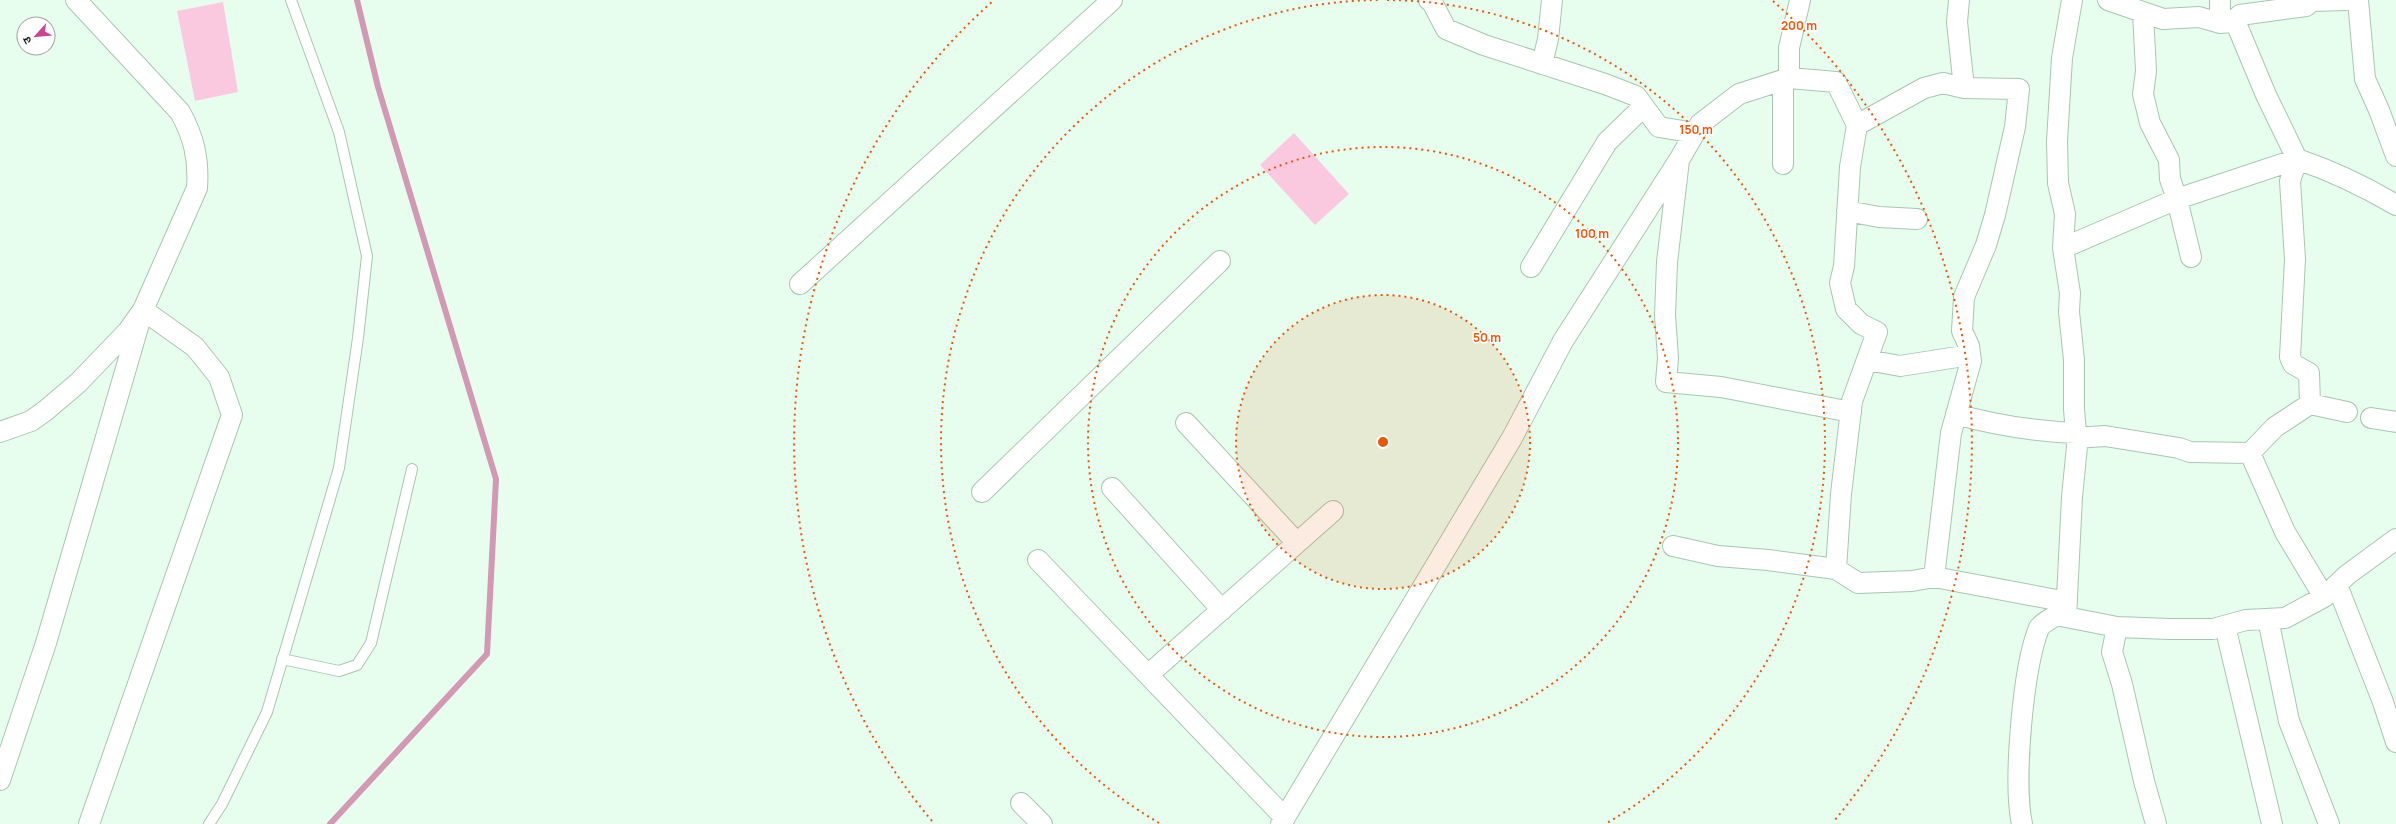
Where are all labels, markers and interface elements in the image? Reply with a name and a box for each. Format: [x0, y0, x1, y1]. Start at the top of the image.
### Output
north arrow [16, 16, 56, 56]
text: 200 m [1781, 17, 1817, 34]
text: उ [18, 34, 35, 47]
text: 150 m [1679, 121, 1713, 138]
text: 100 m [1575, 225, 1609, 242]
text: 50 m [1473, 329, 1501, 346]
centre of rings [1376, 435, 1390, 449]

